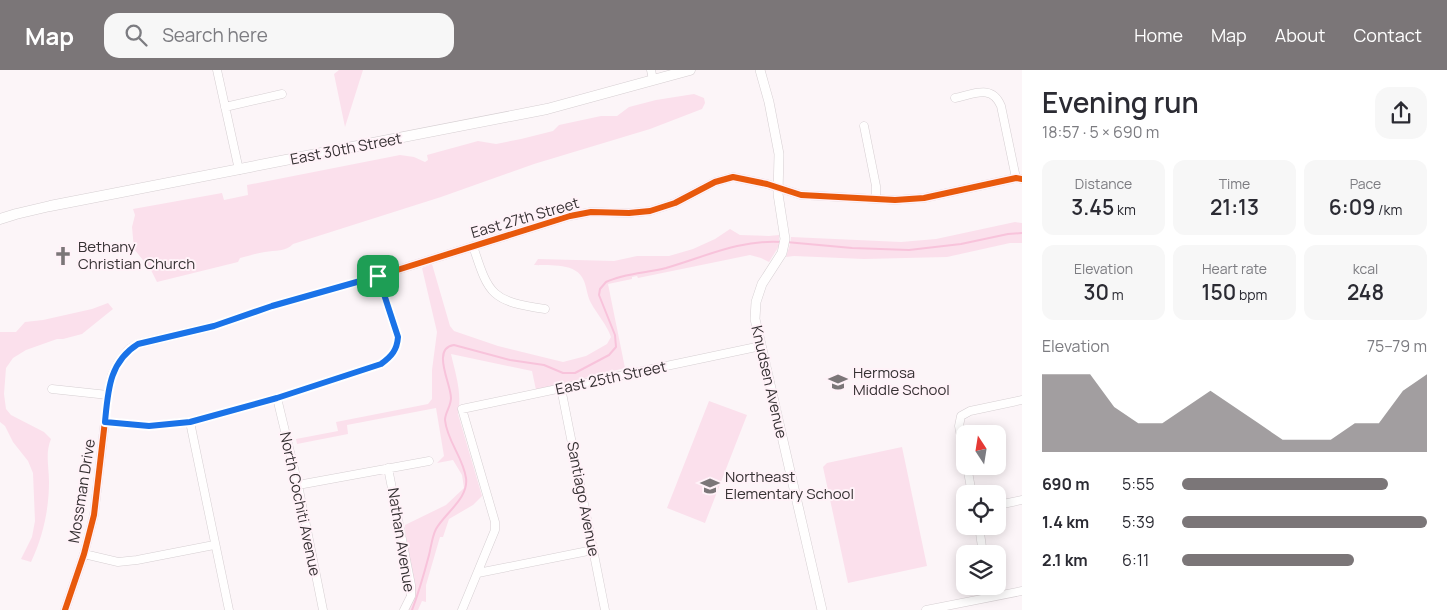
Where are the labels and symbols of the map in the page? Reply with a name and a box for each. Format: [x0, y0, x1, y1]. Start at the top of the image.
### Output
street label: East 30th Street [288, 127, 403, 170]
street label: East 27th Street [468, 192, 582, 243]
place label: Bethany Christian Church [78, 236, 195, 274]
church icon: Bethany Christian Church [52, 245, 74, 267]
pin [357, 255, 399, 297]
street label: Knudsen Avenue [746, 323, 793, 441]
street label: East 25th Street [553, 355, 668, 400]
place label: Hermosa Middle School [853, 362, 950, 400]
school or university icon: Hermosa Middle School [827, 371, 849, 393]
north arrow [956, 425, 1006, 475]
street label: North Cochiti Avenue [275, 430, 326, 578]
street label: Mossman Drive [63, 437, 100, 545]
street label: Santiago Avenue [562, 440, 605, 558]
place label: Northeast Elementary School [725, 466, 854, 504]
school or university icon: Northeast Elementary School [699, 475, 721, 497]
street label: Nathan Avenue [383, 486, 420, 594]

